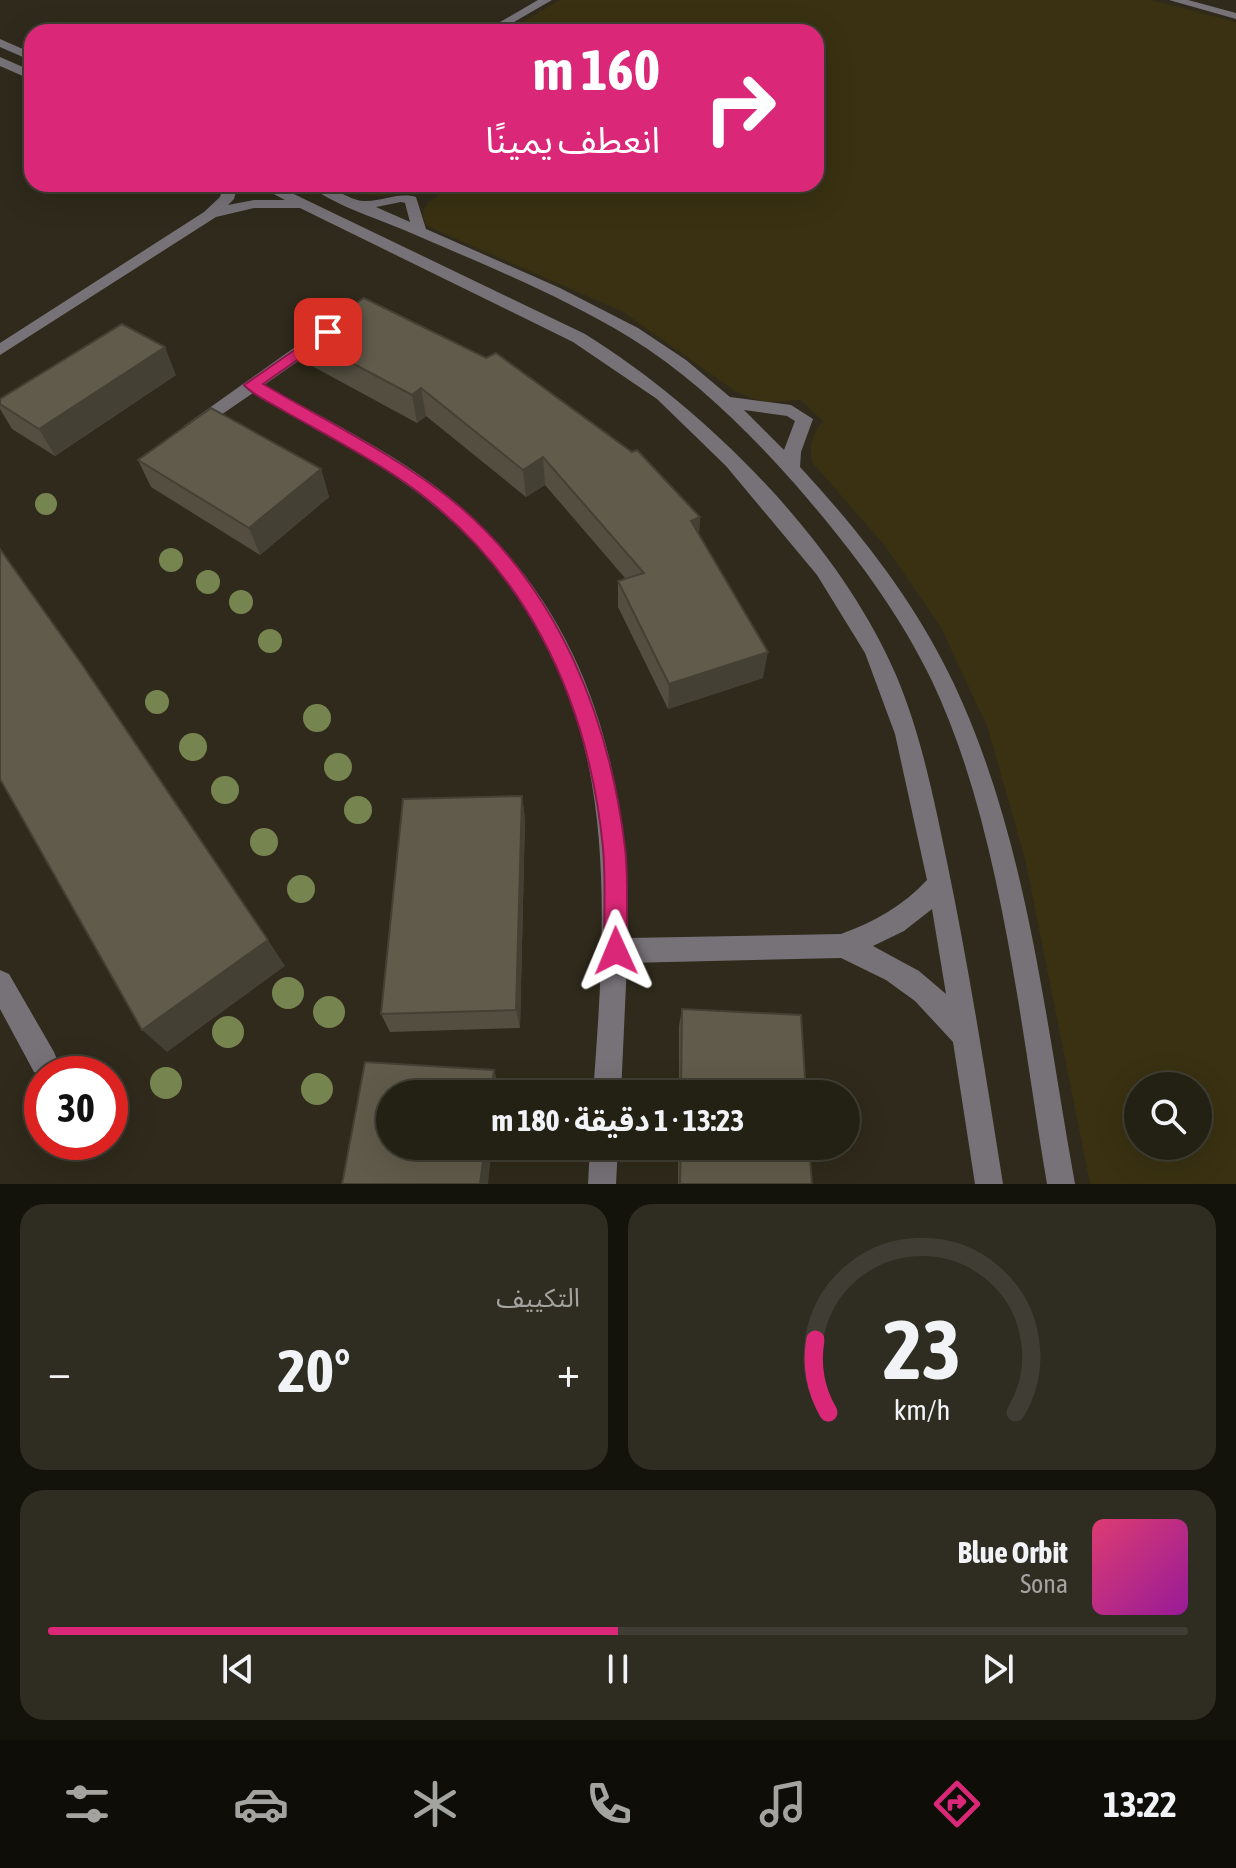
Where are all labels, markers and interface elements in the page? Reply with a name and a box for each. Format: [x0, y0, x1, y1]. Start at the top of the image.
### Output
text: 160 m [533, 38, 660, 102]
icon: right [688, 56, 792, 160]
text: انعطف يمينًا [485, 119, 660, 161]
pin [294, 298, 362, 366]
icon: arrive [306, 310, 350, 354]
position arrow [574, 909, 658, 993]
speed limit sign: 30 [24, 1056, 128, 1160]
map controls [1124, 1072, 1212, 1160]
button: search [1124, 1072, 1212, 1160]
text: 13:23 · 1 دقيقة · 180 m [492, 1103, 744, 1137]
text: التكييف [496, 1283, 580, 1313]
text: 23 [883, 1301, 961, 1397]
text: 20° [278, 1336, 350, 1405]
text: − [48, 1346, 71, 1396]
text: + [557, 1346, 580, 1396]
text: km/h [894, 1393, 950, 1426]
text: Blue Orbit [957, 1535, 1068, 1569]
text: Sona [1020, 1569, 1068, 1599]
icon: previous [216, 1647, 260, 1691]
icon: pause [596, 1647, 640, 1691]
icon: next [976, 1647, 1020, 1691]
icon: filters [59, 1776, 115, 1832]
icon: car [233, 1776, 289, 1832]
icon: climate [407, 1776, 463, 1832]
icon: phone [581, 1776, 637, 1832]
icon: music [755, 1776, 811, 1832]
icon: directions [929, 1776, 985, 1832]
text: 13:22 [1103, 1783, 1177, 1825]

